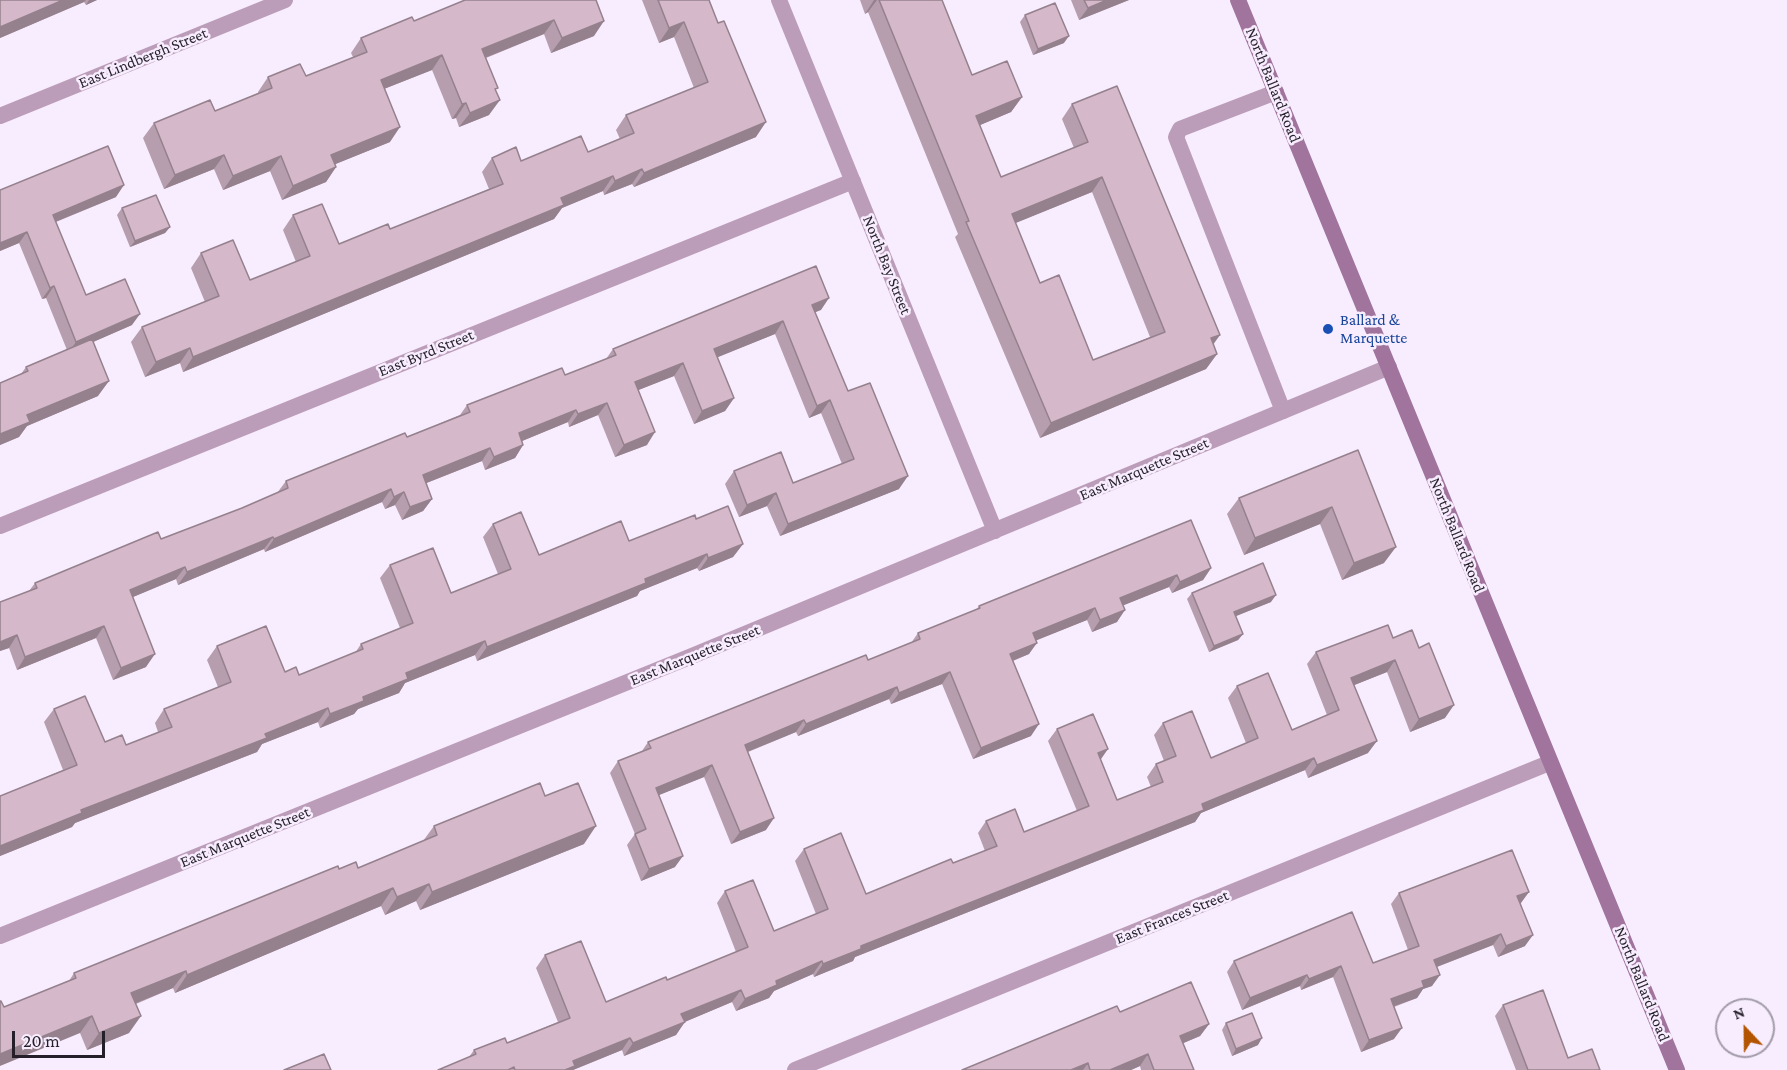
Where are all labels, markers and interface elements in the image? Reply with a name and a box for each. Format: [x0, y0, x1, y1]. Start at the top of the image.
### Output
street label: East Lindbergh Street [76, 23, 210, 93]
street label: North Ballard Road [1241, 25, 1305, 145]
street label: North Bay Street [858, 213, 916, 317]
place label: Ballard & Marquette [1340, 310, 1407, 348]
marker: Ballard & Marquette [1321, 322, 1335, 336]
street label: East Byrd Street [376, 325, 476, 381]
street label: East Marquette Street [1077, 433, 1211, 505]
street label: North Ballard Road [1425, 475, 1489, 595]
street label: East Marquette Street [627, 620, 763, 690]
street label: East Marquette Street [177, 802, 313, 872]
street label: East Frances Street [1113, 886, 1231, 948]
street label: North Ballard Road [1610, 924, 1674, 1044]
north arrow [1715, 998, 1775, 1058]
text: N [1731, 1003, 1747, 1023]
scale bar [15, 1019, 108, 1057]
text: 20 m [23, 1031, 60, 1051]

